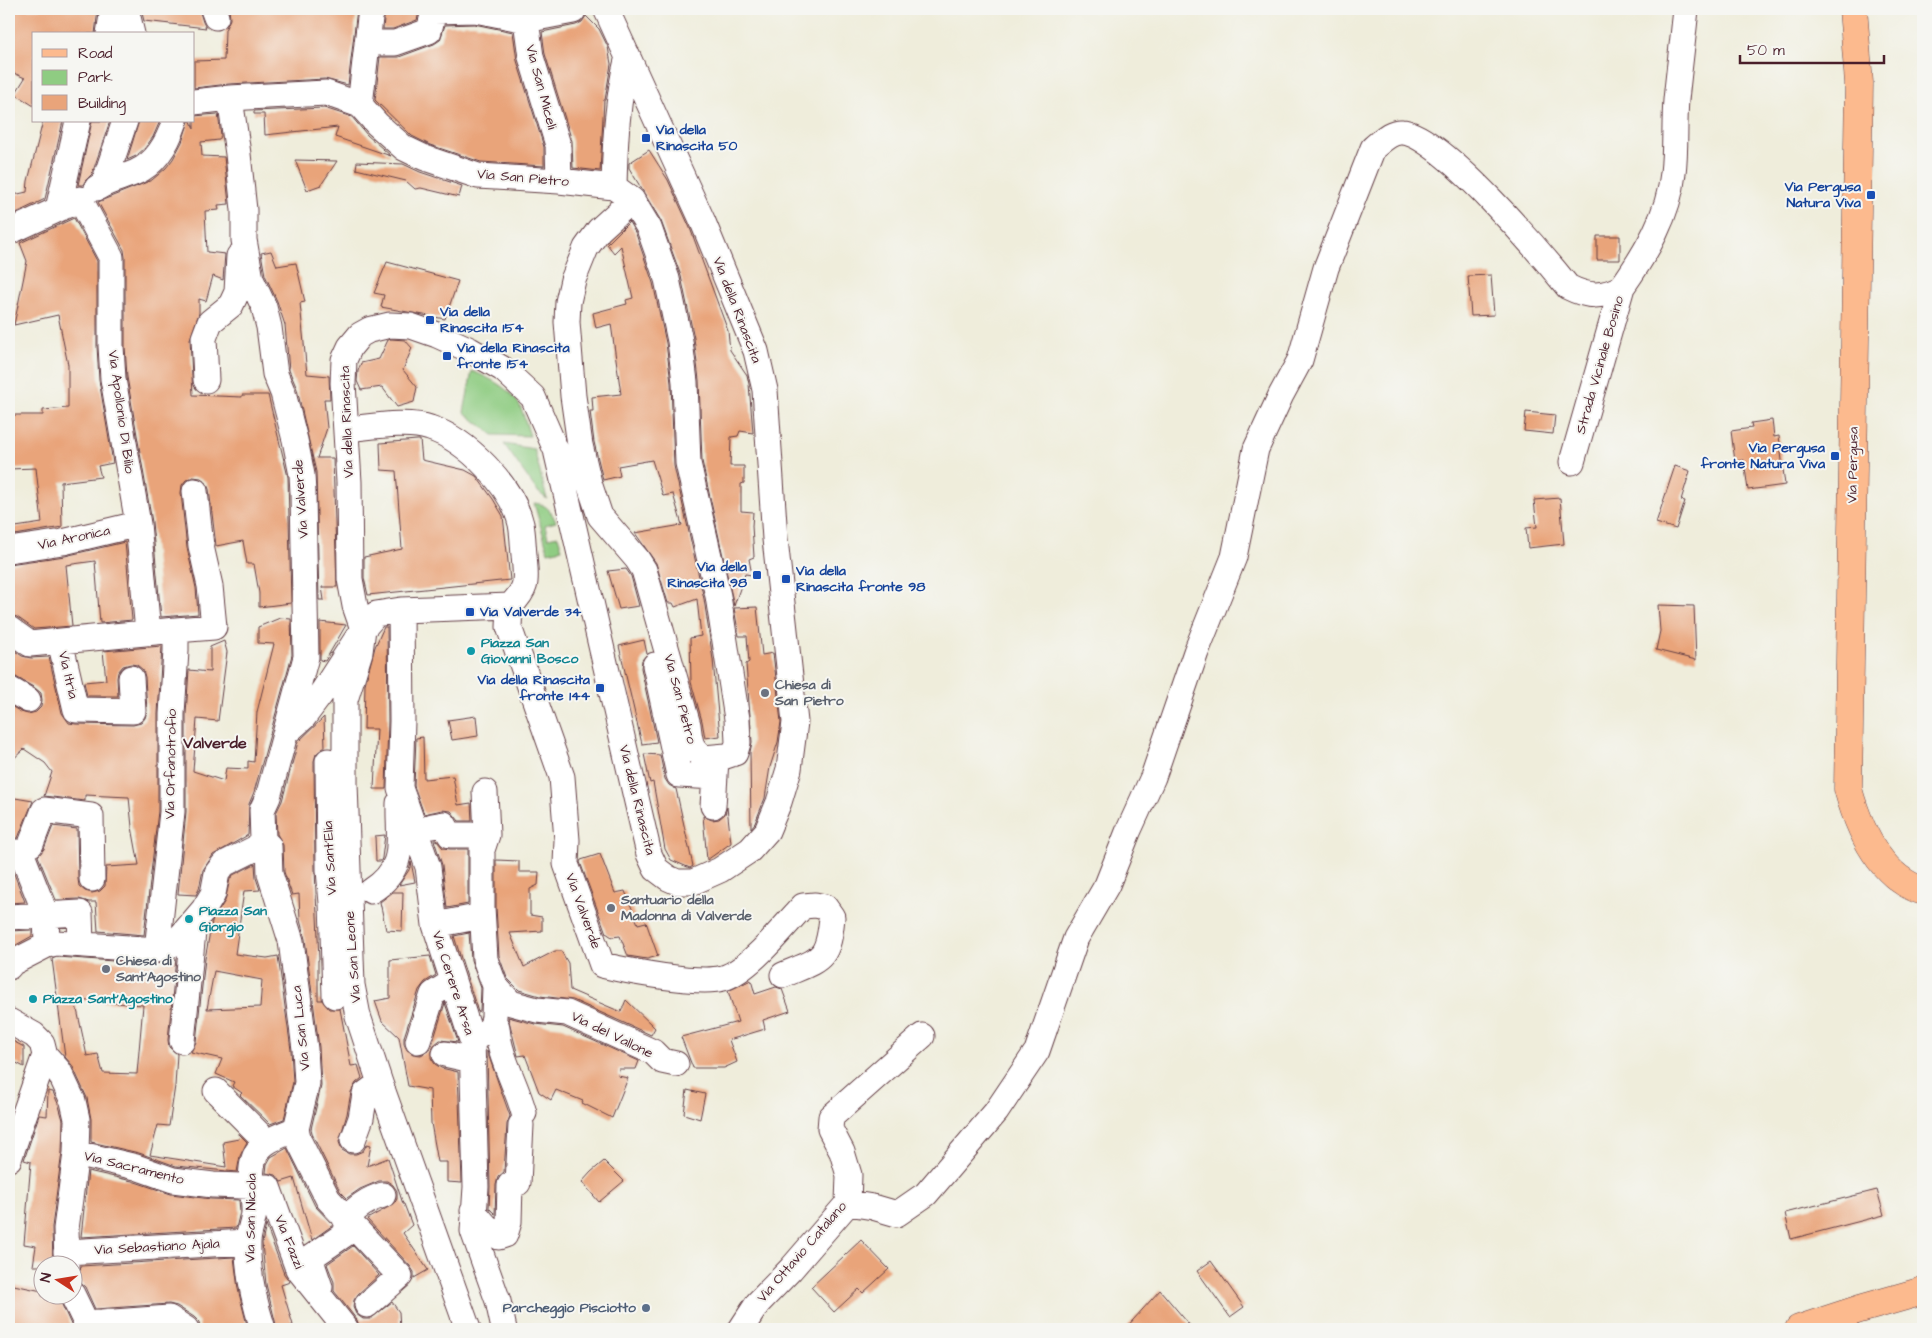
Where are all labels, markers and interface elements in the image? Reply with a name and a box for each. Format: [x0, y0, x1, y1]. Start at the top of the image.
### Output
legend [32, 32, 195, 122]
scale bar [1740, 32, 1883, 64]
text: 50 m [1747, 40, 1785, 61]
street label: Via San Miceli [520, 42, 562, 132]
text: Road [78, 43, 113, 64]
text: Park [78, 67, 113, 88]
text: Building [78, 93, 126, 115]
place label: Via della Rinascita 50 [655, 120, 738, 156]
marker: Via della Rinascita 50 [640, 132, 652, 144]
street label: Via San Pietro [476, 164, 570, 192]
place label: Via Pergusa Natura Viva [1784, 177, 1862, 213]
marker: Via Pergusa Natura Viva [1865, 189, 1877, 201]
street label: Via della Rinascita [708, 254, 766, 366]
street label: Strada Vicinale Bosino [1571, 294, 1629, 436]
place label: Via della Rinascita 154 [439, 302, 524, 338]
marker: Via della Rinascita 154 [424, 314, 436, 326]
place label: Via della Rinascita fronte 154 [456, 338, 570, 374]
street label: Via Apollonio Di Bilio [102, 349, 140, 475]
marker: Via della Rinascita fronte 154 [441, 350, 453, 362]
street label: Via della Rinascita [335, 365, 359, 479]
street label: Via Pergusa [1842, 427, 1864, 503]
place label: Via Pergusa fronte Natura Viva [1700, 438, 1826, 474]
marker: Via Pergusa fronte Natura Viva [1829, 450, 1841, 462]
street label: Via Valverde [288, 458, 314, 539]
street label: Via Aronica [36, 521, 112, 555]
place label: Via della Rinascita 98 [667, 557, 748, 593]
place label: Via della Rinascita fronte 98 [795, 561, 925, 597]
marker: Via della Rinascita 98 [751, 569, 763, 581]
marker: Via della Rinascita fronte 98 [780, 573, 792, 585]
place label: Via Valverde 34 [479, 602, 582, 622]
marker: Via Valverde 34 [464, 606, 476, 618]
place label: Piazza San Giovanni Bosco [481, 633, 579, 669]
marker: Piazza San Giovanni Bosco [465, 645, 477, 657]
street label: Via Itria [53, 649, 83, 701]
street label: Via San Pietro [658, 652, 702, 746]
place label: Via della Rinascita fronte 144 [476, 670, 591, 706]
place label: Chiesa di San Pietro [774, 675, 844, 711]
marker: Via della Rinascita fronte 144 [594, 682, 606, 694]
marker: Chiesa di San Pietro [759, 687, 771, 699]
street label: Via Orfanotrofio [160, 708, 182, 819]
district label: Valverde [182, 732, 247, 754]
street label: Via della Rinascita [614, 743, 660, 857]
street label: Via Sant'Elia [318, 820, 342, 896]
street label: Via Valverde [560, 870, 606, 952]
place label: Santuario della Madonna di Valverde [620, 890, 752, 926]
place label: Piazza San Giorgio [199, 901, 267, 938]
marker: Santuario della Madonna di Valverde [605, 902, 617, 914]
street label: Via San Leone [340, 910, 366, 1004]
marker: Piazza San Giorgio [183, 913, 195, 925]
street label: Via Cerere Arsa [427, 928, 479, 1038]
place label: Chiesa di Sant'Agostino [115, 951, 201, 988]
marker: Chiesa di Sant'Agostino [100, 963, 112, 975]
street label: Via San Luca [287, 985, 315, 1071]
place label: Piazza Sant'Agostino [43, 989, 173, 1010]
marker: Piazza Sant'Agostino [27, 993, 39, 1005]
street label: Via del Vallone [568, 1007, 657, 1064]
street label: Via Sacramento [82, 1146, 186, 1190]
street label: Via San Nicola [240, 1173, 262, 1263]
street label: Via Ottavio Catalano [752, 1197, 852, 1307]
street label: Via Fazzi [269, 1212, 309, 1272]
street label: Via Sebastiano Ajala [94, 1234, 220, 1260]
north arrow [32, 1256, 82, 1306]
text: N [36, 1271, 57, 1284]
place label: Parcheggio Pisciotto [503, 1298, 636, 1319]
marker: Parcheggio Pisciotto [640, 1302, 652, 1314]

